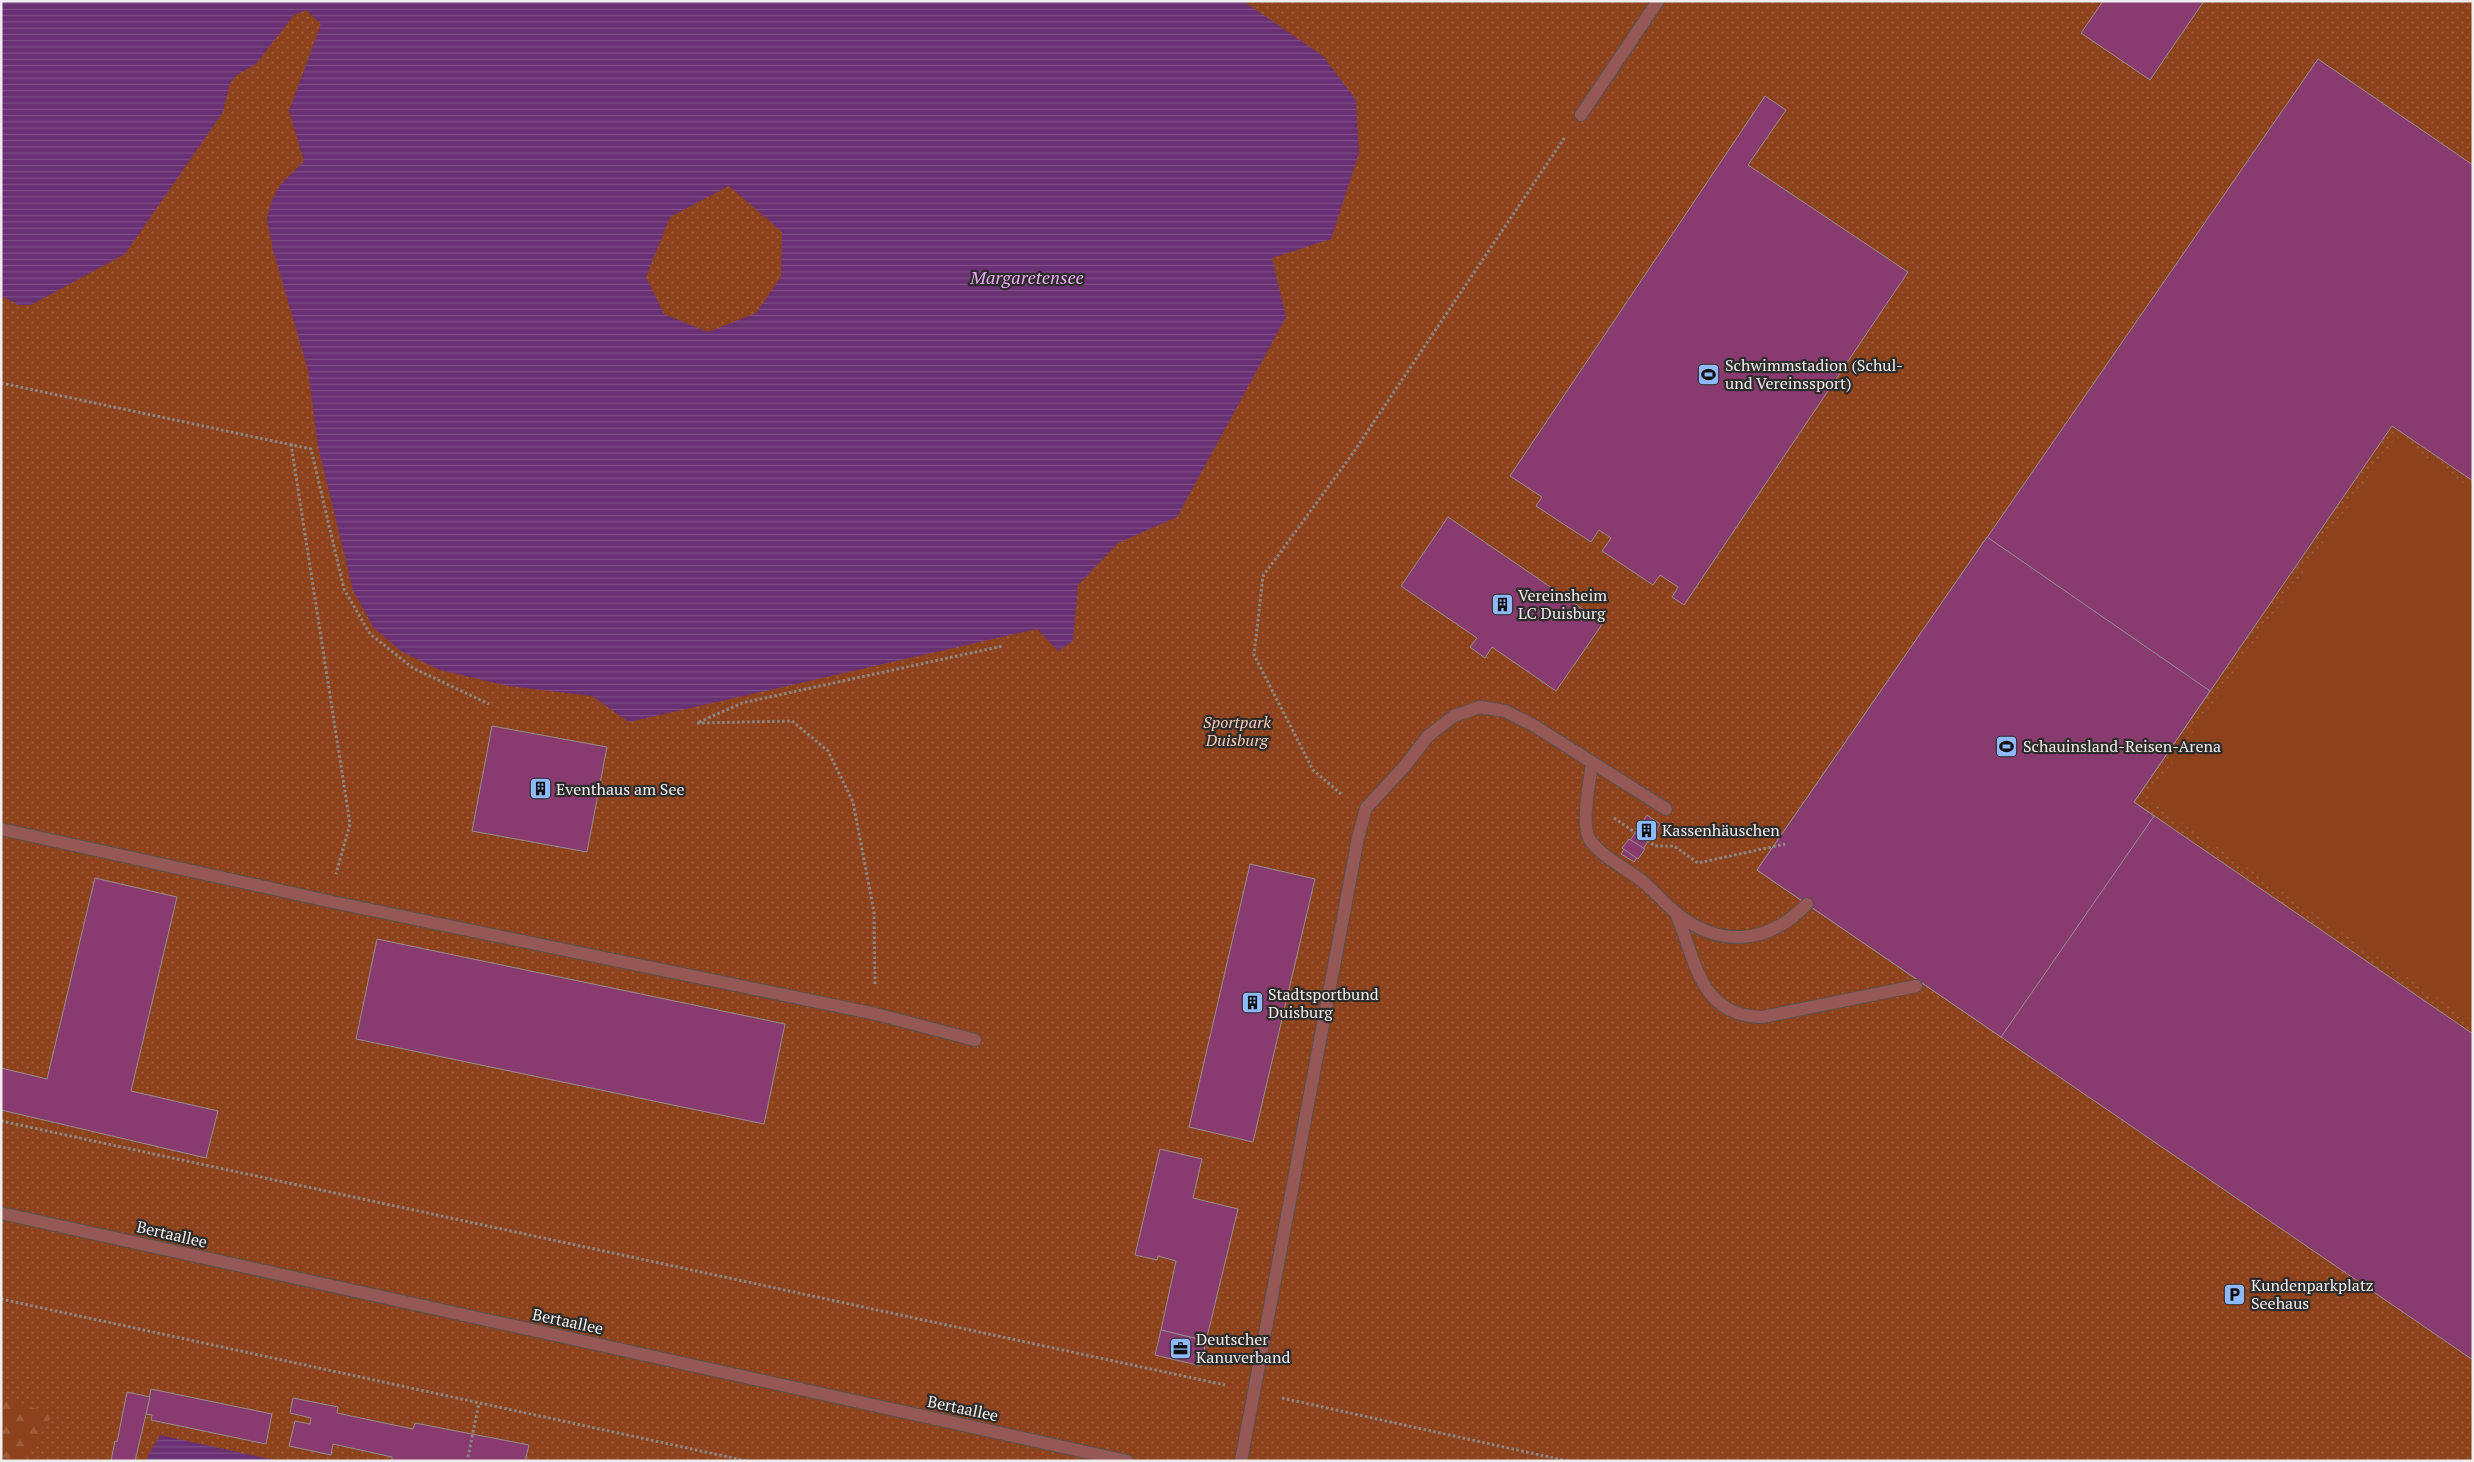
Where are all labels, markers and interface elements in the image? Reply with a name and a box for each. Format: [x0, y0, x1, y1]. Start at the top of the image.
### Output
water label: Margaretensee [969, 265, 1084, 289]
place label: Schwimmstadion (Schul- und Vereinssport) [1725, 354, 1903, 394]
sports icon: Schwimmstadion (Schul- und Vereinssport) [1697, 362, 1721, 386]
place label: Vereinsheim LC Duisburg [1518, 584, 1607, 624]
building icon: Vereinsheim LC Duisburg [1490, 592, 1514, 616]
park label: Sportpark Duisburg [1203, 711, 1271, 751]
sports icon: Schauinsland-Reisen-Arena [1995, 734, 2019, 758]
place label: Schauinsland-Reisen-Arena [2023, 735, 2221, 757]
building icon: Eventhaus am See [528, 777, 552, 801]
place label: Eventhaus am See [556, 778, 685, 800]
building icon: Kassenhäuschen [1634, 818, 1658, 842]
place label: Kassenhäuschen [1662, 819, 1780, 841]
place label: Stadtsportbund Duisburg [1268, 983, 1379, 1023]
building icon: Stadtsportbund Duisburg [1240, 991, 1264, 1015]
street label: Bertaallee [135, 1215, 209, 1253]
place label: Kundenparkplatz Seehaus [2251, 1274, 2374, 1314]
parking icon: Kundenparkplatz Seehaus [2223, 1282, 2247, 1306]
street label: Bertaallee [531, 1303, 605, 1339]
place label: Deutscher Kanuverband [1196, 1328, 1290, 1368]
office icon: Deutscher Kanuverband [1168, 1336, 1192, 1360]
street label: Bertaallee [926, 1390, 1000, 1426]

